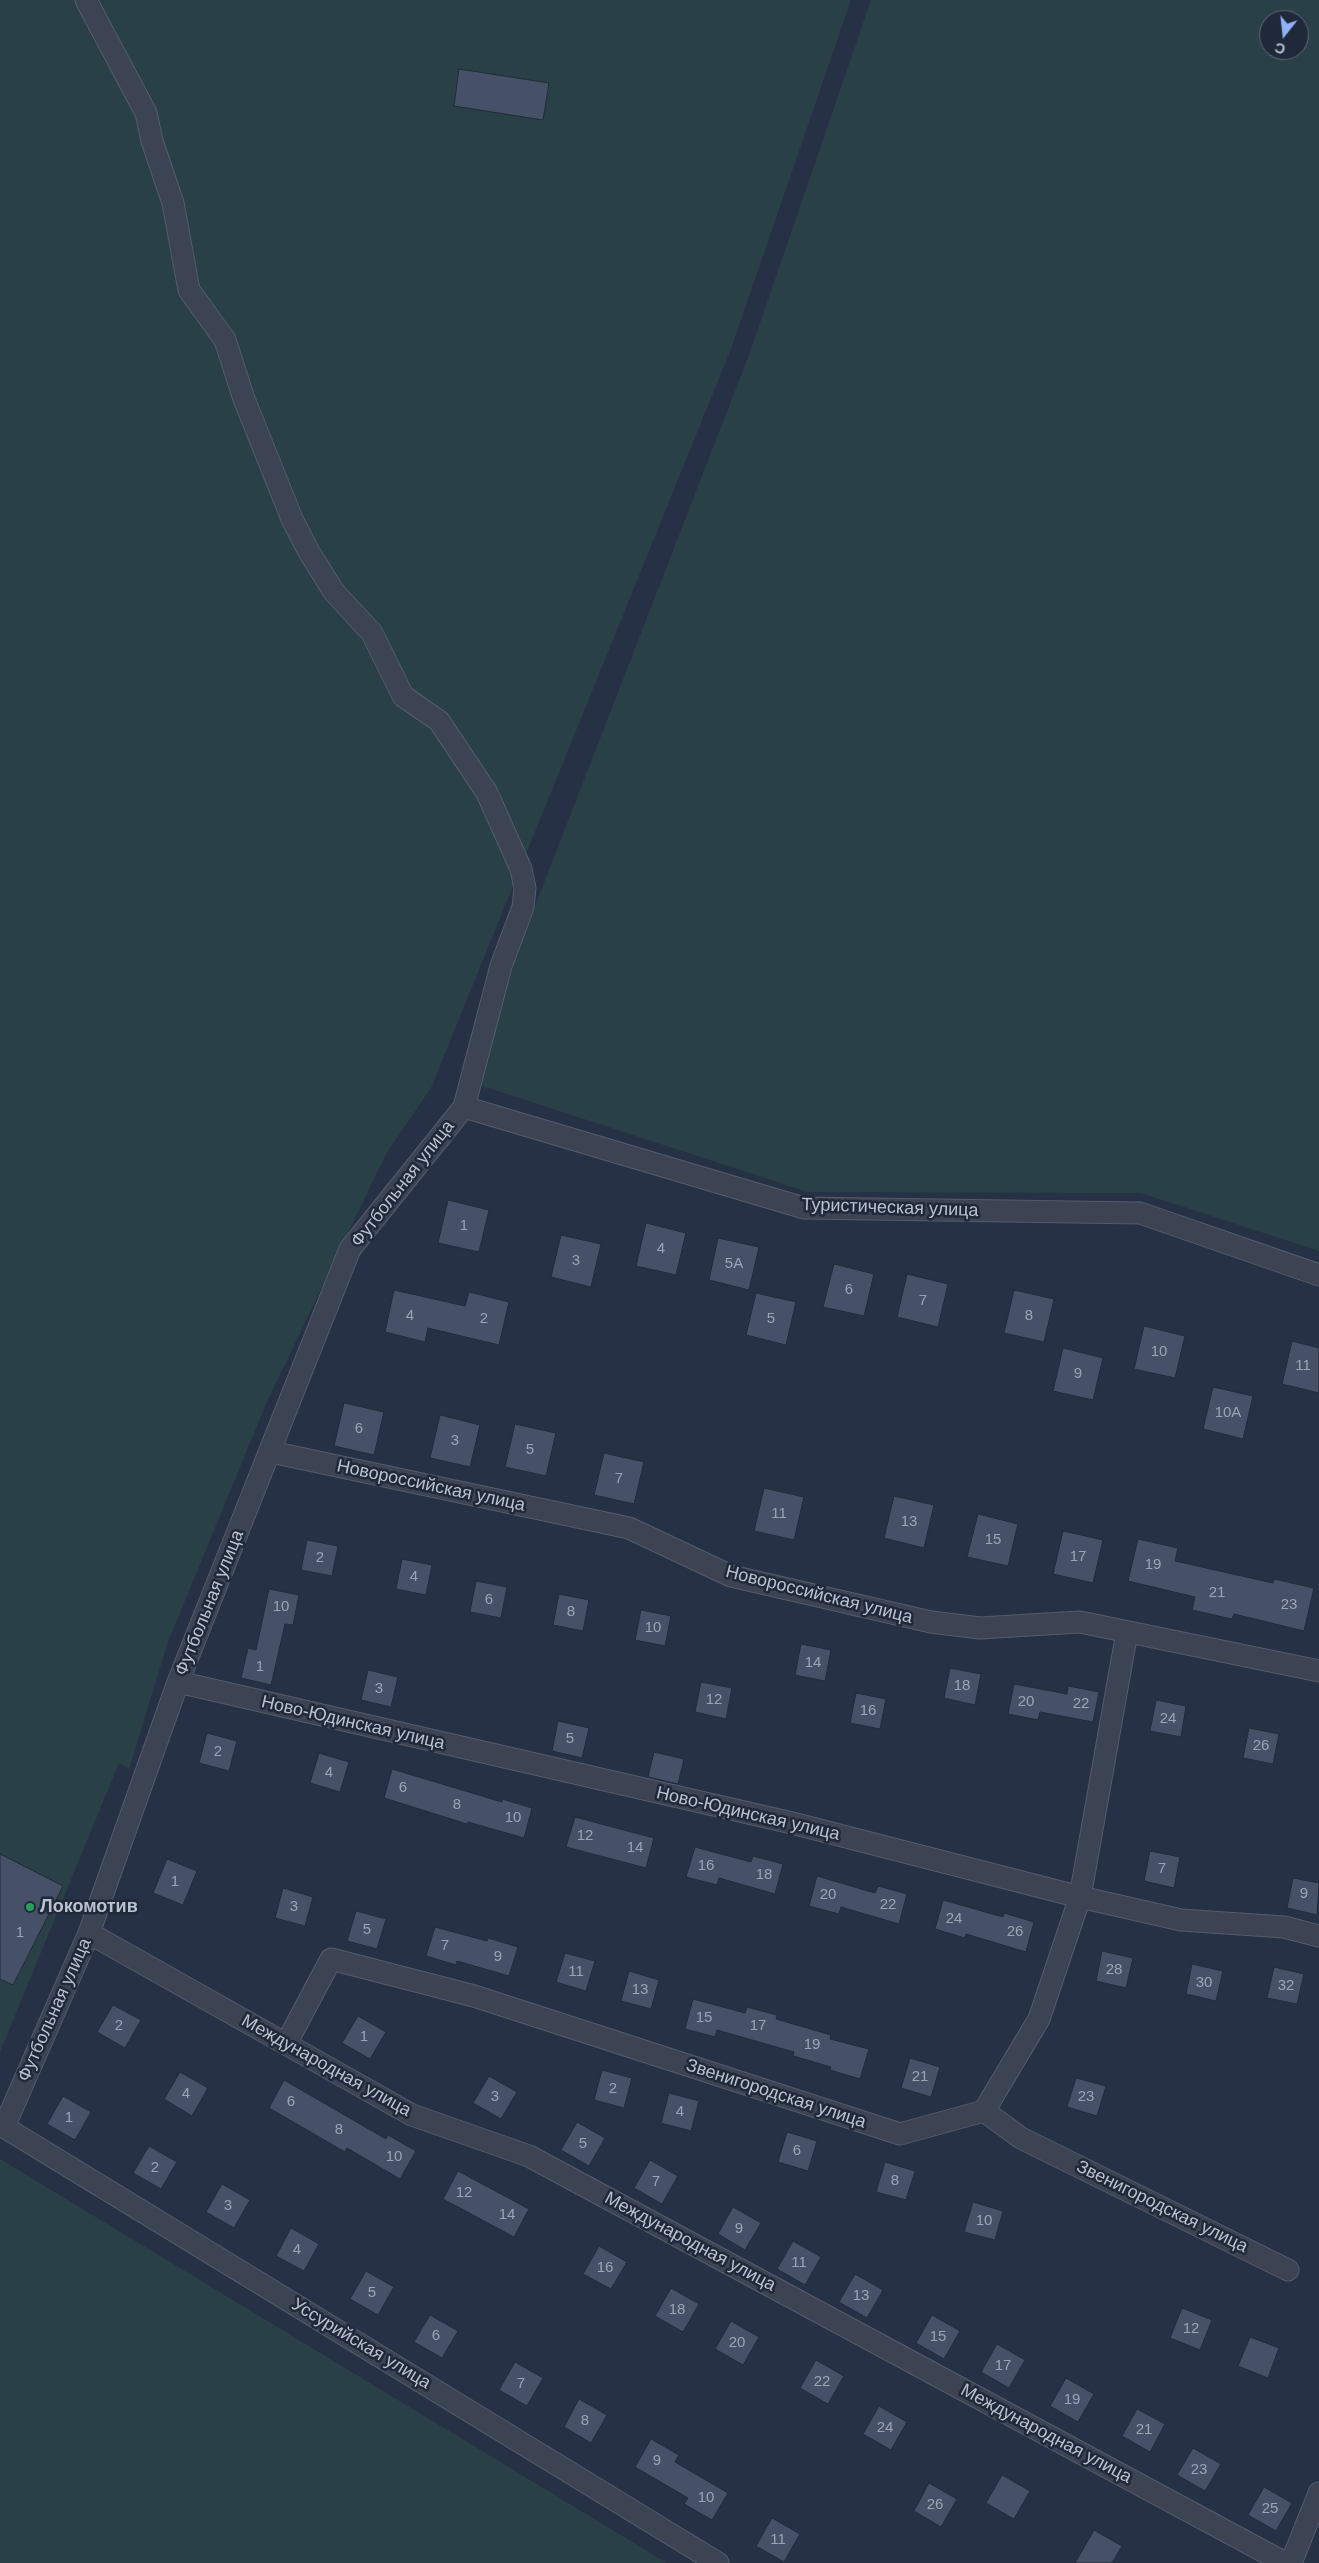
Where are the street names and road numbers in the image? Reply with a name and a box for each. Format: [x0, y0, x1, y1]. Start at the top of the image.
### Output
street label: Футбольная улица [347, 1116, 459, 1252]
street label: Туристическая улица [801, 1194, 979, 1222]
street label: Новороссийская улица [335, 1455, 527, 1517]
street label: Футбольная улица [171, 1527, 249, 1679]
street label: Новороссийская улица [723, 1561, 915, 1629]
street label: Ново-Юдинская улица [259, 1691, 447, 1755]
street label: Ново-Юдинская улица [654, 1782, 842, 1846]
street label: Футбольная улица [14, 1935, 96, 2085]
street label: Международная улица [237, 2010, 415, 2122]
street label: Звенигородская улица [683, 2055, 869, 2133]
street label: Звенигородская улица [1073, 2156, 1251, 2258]
street label: Международная улица [601, 2188, 779, 2296]
street label: Уссурийская улица [287, 2294, 435, 2394]
street label: Международная улица [957, 2380, 1135, 2488]

